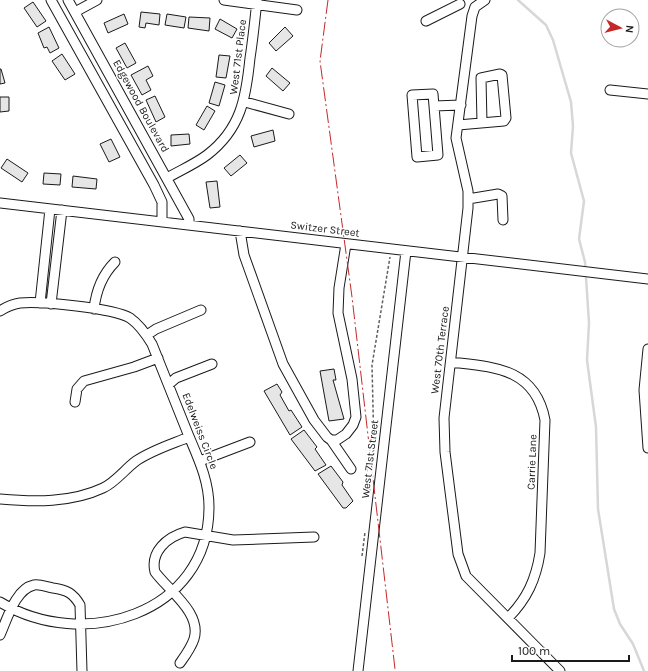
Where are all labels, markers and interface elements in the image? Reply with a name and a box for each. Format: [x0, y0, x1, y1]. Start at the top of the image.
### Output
north arrow [600, 8, 640, 48]
street label: West 71st Place [227, 18, 249, 95]
text: N [622, 24, 636, 34]
street label: Edgewood Boulevard [110, 57, 172, 155]
street label: Switzer Street [290, 218, 360, 240]
street label: West 70th Terrace [428, 305, 452, 395]
street label: Edelweiss Circle [179, 391, 221, 471]
street label: West 71st Street [359, 419, 381, 499]
street label: Carrie Lane [525, 434, 539, 490]
scale bar [512, 637, 629, 663]
text: 100 m [518, 644, 550, 658]

